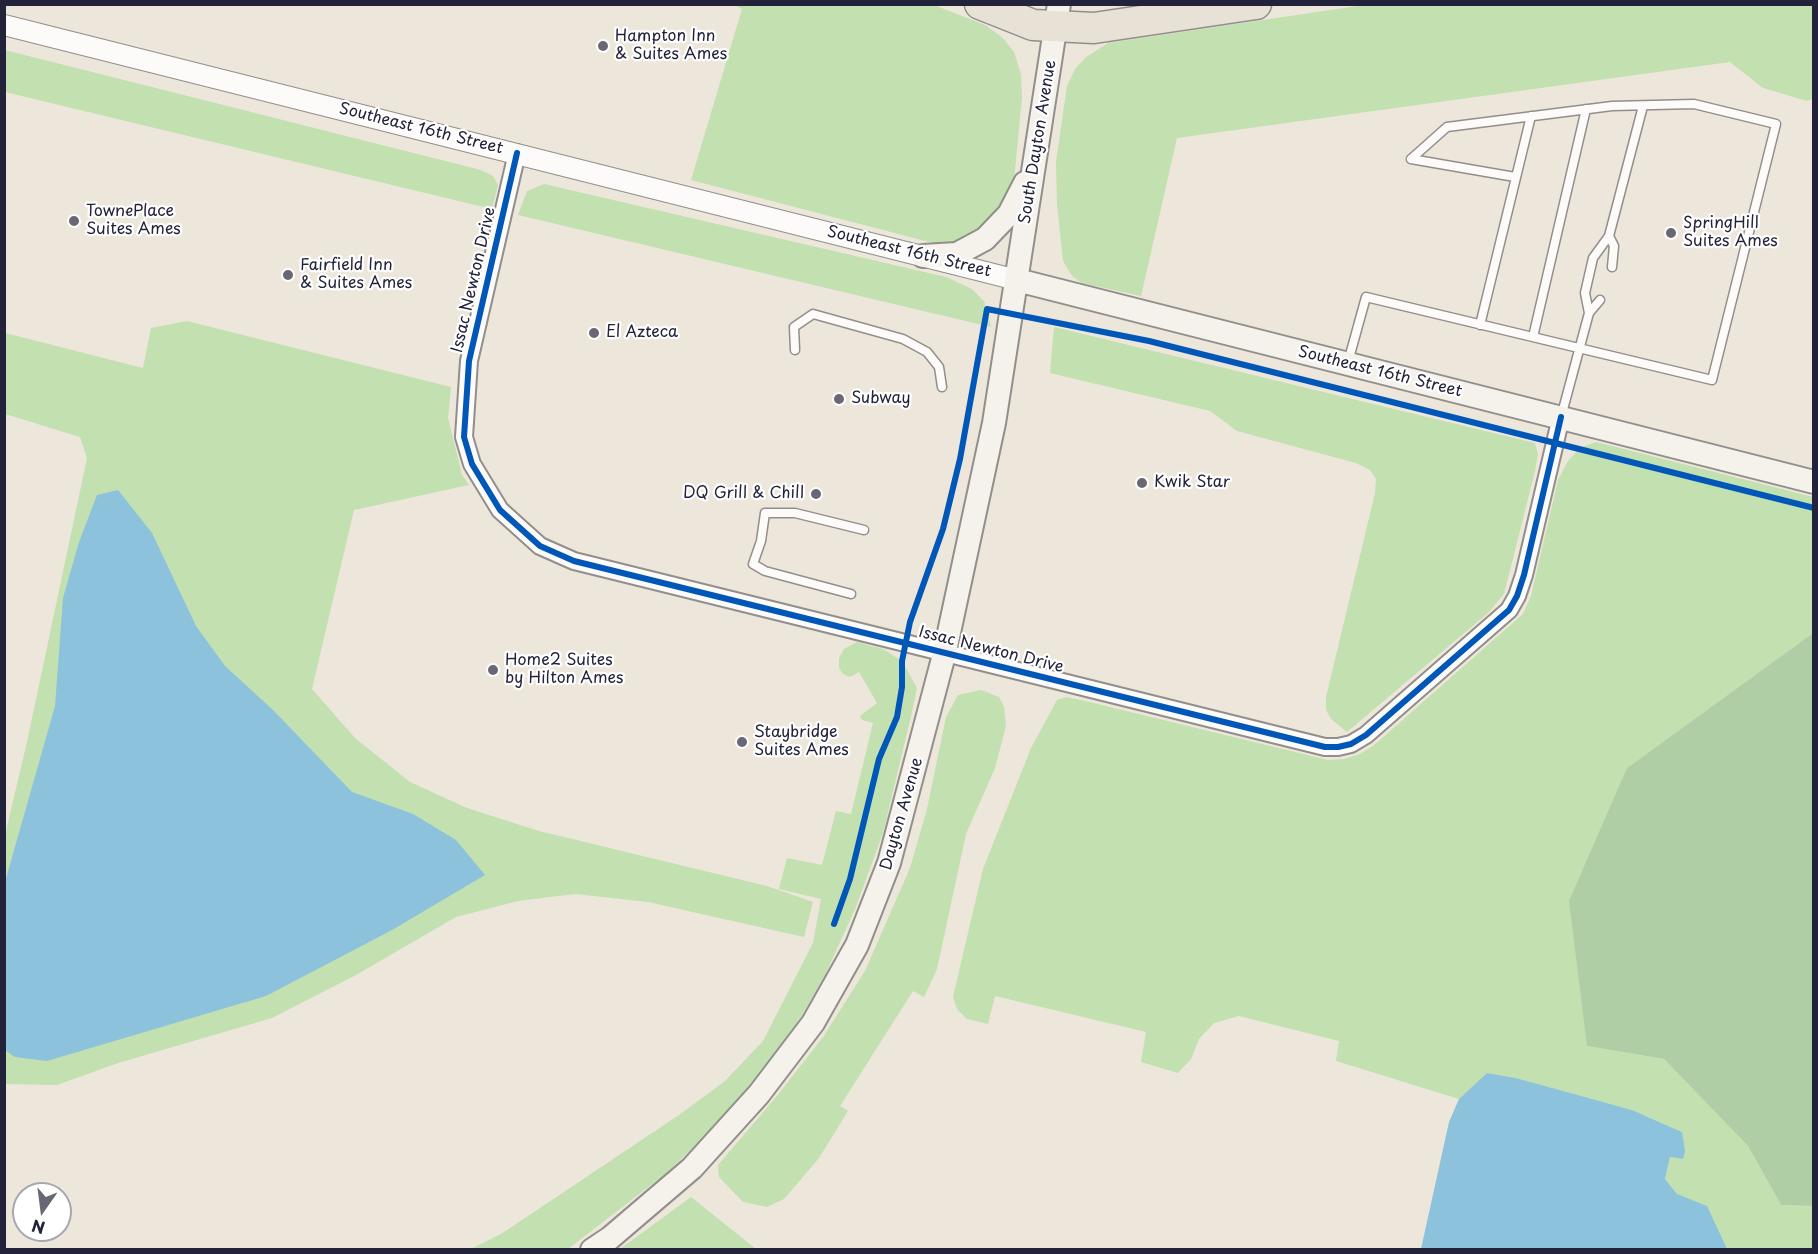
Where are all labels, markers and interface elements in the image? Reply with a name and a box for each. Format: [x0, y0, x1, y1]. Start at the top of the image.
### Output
place label: Hampton Inn & Suites Ames [615, 27, 727, 65]
marker: Hampton Inn & Suites Ames [596, 39, 610, 53]
street label: South Dayton Avenue [1016, 59, 1060, 225]
street label: Southeast 16th Street [337, 99, 505, 159]
place label: TownePlace Suites Ames [86, 202, 181, 240]
street label: Issac Newton Drive [448, 205, 500, 355]
marker: TownePlace Suites Ames [67, 214, 81, 228]
place label: SpringHill Suites Ames [1683, 214, 1778, 252]
street label: Southeast 16th Street [825, 222, 993, 282]
marker: SpringHill Suites Ames [1664, 226, 1678, 240]
place label: Fairfield Inn & Suites Ames [300, 256, 412, 294]
marker: Fairfield Inn & Suites Ames [281, 268, 295, 282]
place label: El Azteca [606, 323, 678, 343]
marker: El Azteca [587, 326, 601, 340]
street label: Southeast 16th Street [1296, 342, 1464, 402]
place label: Subway [851, 389, 910, 409]
marker: Subway [832, 392, 846, 406]
place label: Kwik Star [1154, 473, 1230, 493]
marker: Kwik Star [1135, 476, 1149, 490]
place label: DQ Grill & Chill [683, 484, 804, 504]
marker: DQ Grill & Chill [809, 487, 823, 501]
street label: Issac Newton Drive [917, 623, 1065, 677]
place label: Home2 Suites by Hilton Ames [505, 651, 623, 689]
marker: Home2 Suites by Hilton Ames [486, 663, 500, 677]
place label: Staybridge Suites Ames [754, 723, 849, 761]
marker: Staybridge Suites Ames [735, 735, 749, 749]
street label: Dayton Avenue [877, 755, 927, 873]
north arrow [12, 1182, 72, 1242]
text: N [29, 1214, 47, 1241]

